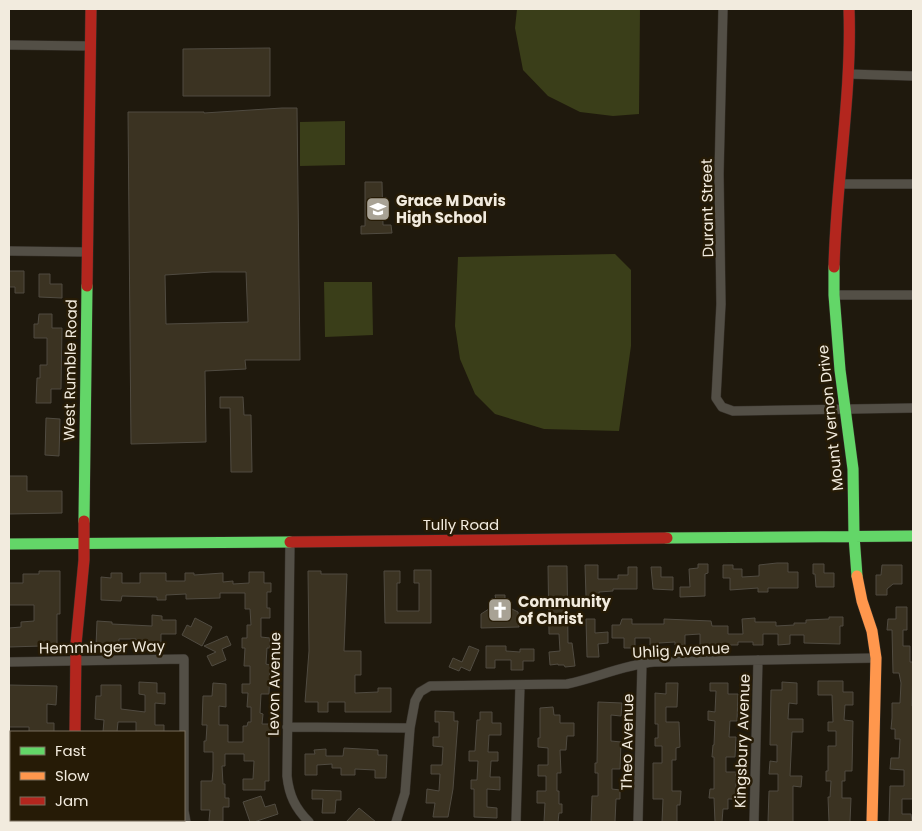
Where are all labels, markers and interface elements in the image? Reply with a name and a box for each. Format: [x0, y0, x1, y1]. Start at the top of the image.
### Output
street label: Durant Street [696, 158, 718, 258]
place label: Grace M Davis High School [396, 190, 506, 228]
school or university icon: Grace M Davis High School [365, 196, 391, 222]
street label: West Rumble Road [58, 299, 82, 441]
street label: Mount Vernon Drive [812, 344, 848, 492]
street label: Tully Road [423, 514, 499, 535]
place label: Community of Christ [518, 591, 611, 629]
church icon: Community of Christ [487, 597, 513, 623]
street label: Levon Avenue [263, 632, 285, 736]
street label: Hemminger Way [39, 635, 166, 659]
street label: Uhlig Avenue [632, 637, 730, 663]
street label: Kingsbury Avenue [729, 673, 755, 809]
street label: Theo Avenue [616, 693, 638, 791]
legend [10, 731, 185, 821]
text: Fast [55, 740, 86, 761]
text: Slow [55, 765, 90, 786]
text: Jam [55, 790, 89, 811]

